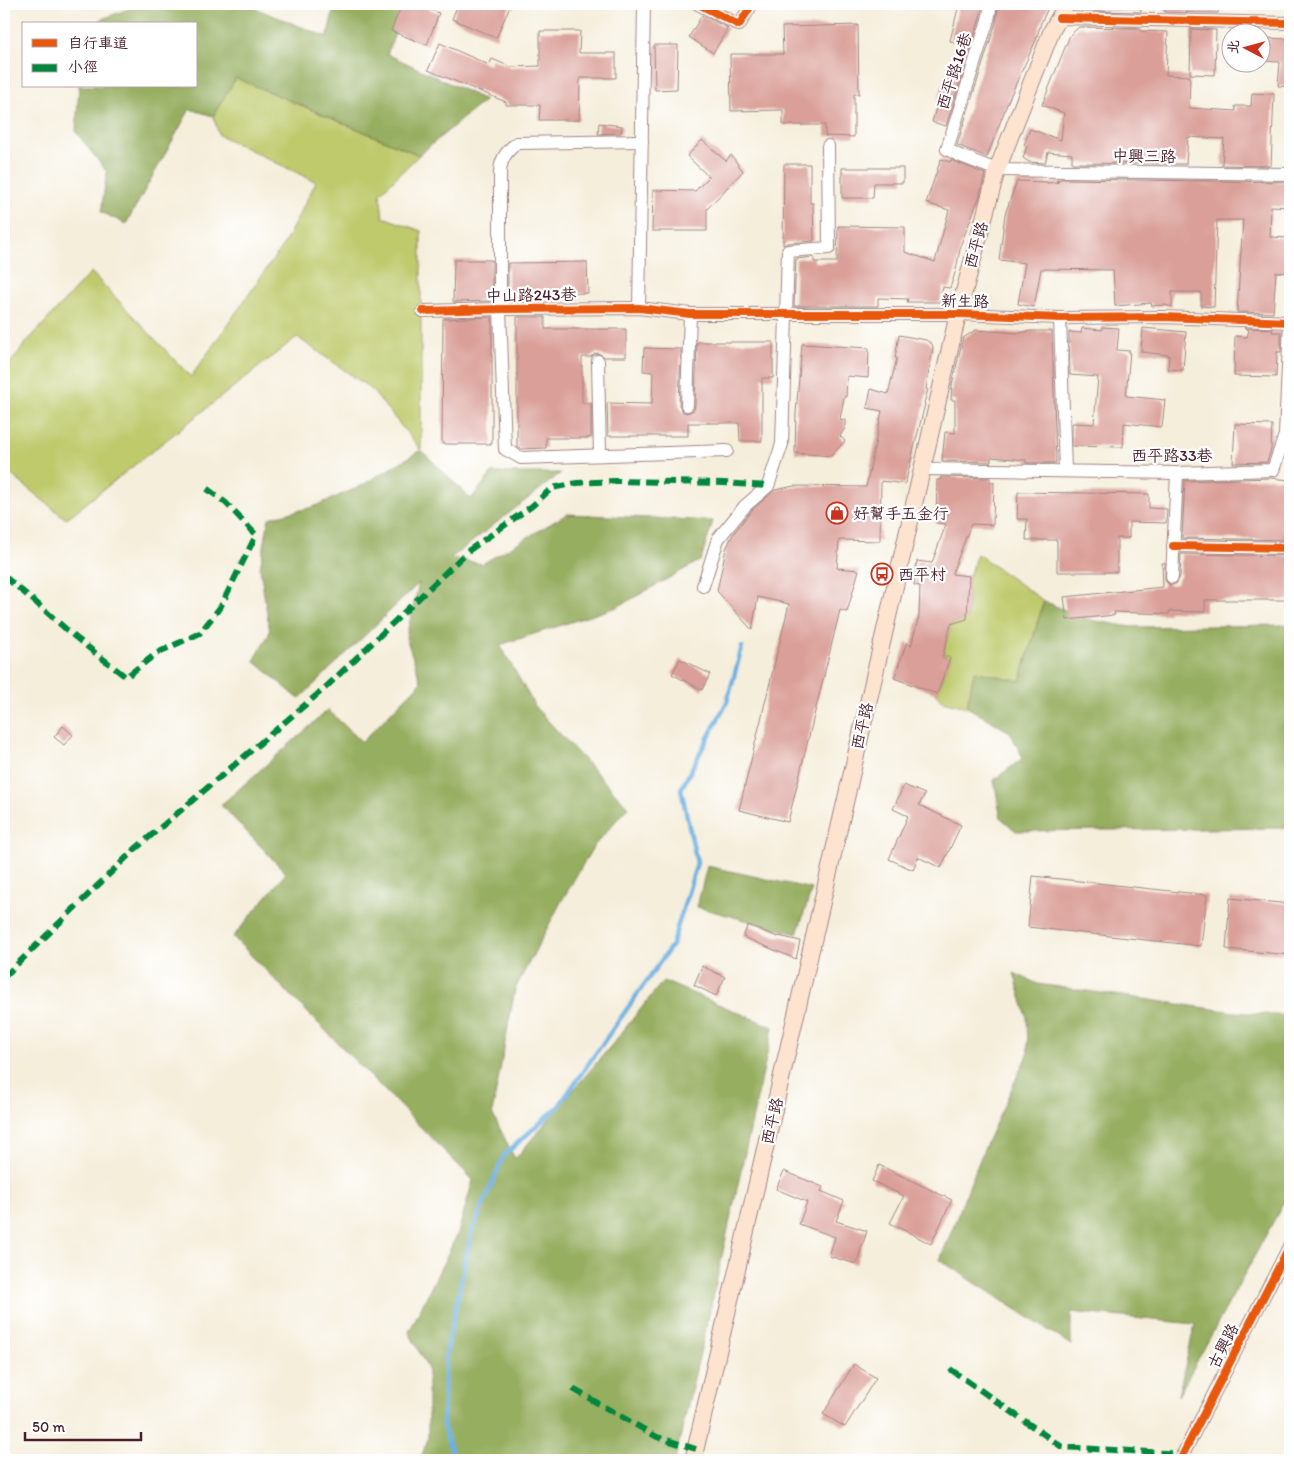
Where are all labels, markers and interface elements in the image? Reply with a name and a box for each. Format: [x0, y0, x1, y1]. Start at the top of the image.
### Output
legend [22, 22, 198, 88]
north arrow [1222, 22, 1272, 72]
street label: 西平路16巷 [933, 30, 975, 112]
text: 自行車道 [68, 34, 128, 52]
text: 北 [1224, 39, 1243, 55]
text: 小徑 [68, 58, 98, 76]
street label: 中興三路 [1112, 146, 1176, 166]
street label: 西平路 [960, 219, 992, 271]
street label: 中山路243巷 [485, 285, 577, 305]
street label: 新生路 [941, 291, 989, 311]
street label: 西平路33巷 [1131, 446, 1213, 465]
shop icon: 好幫手五金行 [825, 501, 849, 525]
place label: 好幫手五金行 [853, 504, 949, 523]
bus stop icon: 西平村 [870, 562, 894, 586]
place label: 西平村 [898, 565, 946, 584]
street label: 西平路 [847, 700, 877, 752]
street label: 西平路 [757, 1095, 787, 1147]
street label: 古興路 [1204, 1320, 1242, 1372]
scale bar [25, 1409, 141, 1441]
text: 50 m [32, 1418, 65, 1436]

